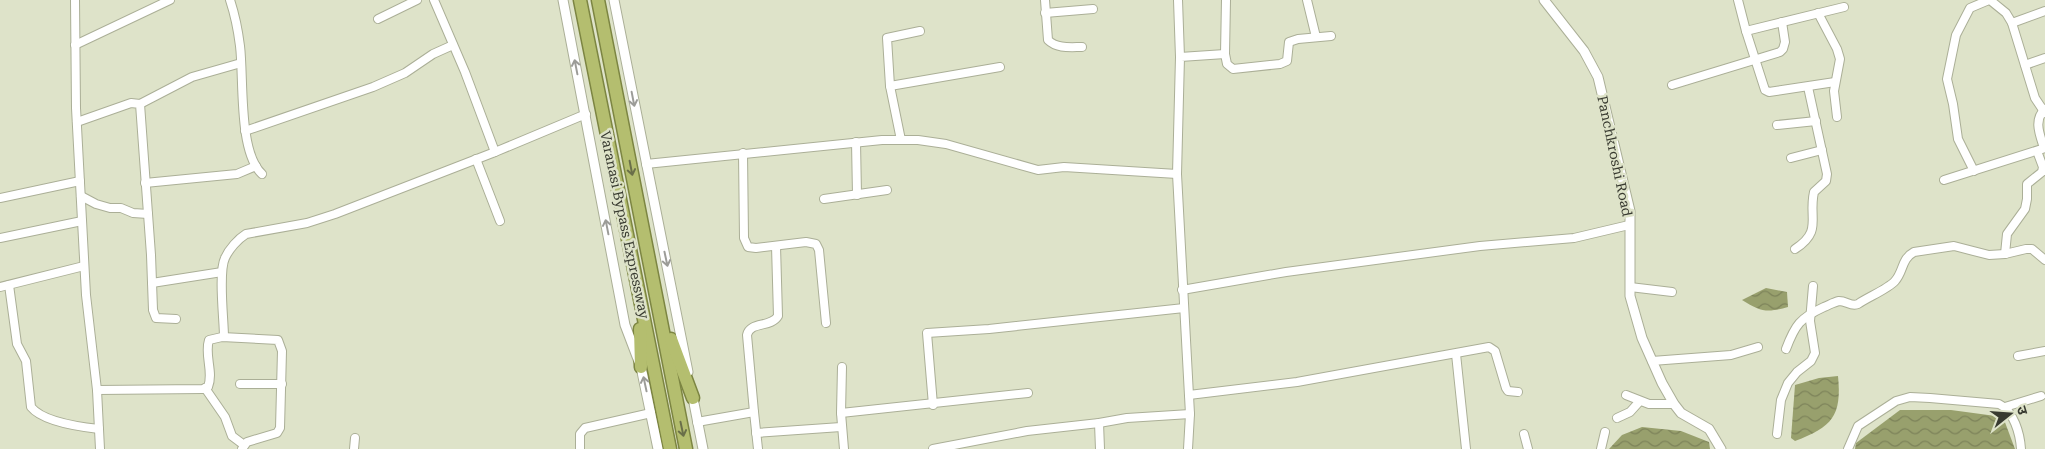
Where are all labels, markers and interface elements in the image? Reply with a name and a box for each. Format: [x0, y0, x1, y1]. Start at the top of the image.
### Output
one-way arrow [571, 59, 581, 75]
one-way arrow [629, 91, 638, 107]
street label: Panchkroshi Road [1594, 94, 1636, 218]
street label: Varanasi Bypass Expressway [597, 130, 653, 321]
one-way arrow [626, 160, 636, 176]
one-way arrow [601, 219, 611, 235]
one-way arrow [661, 250, 671, 266]
one-way arrow [639, 377, 649, 393]
north arrow [1985, 389, 2035, 439]
text: उ [2014, 404, 2032, 417]
one-way arrow [677, 420, 687, 436]

